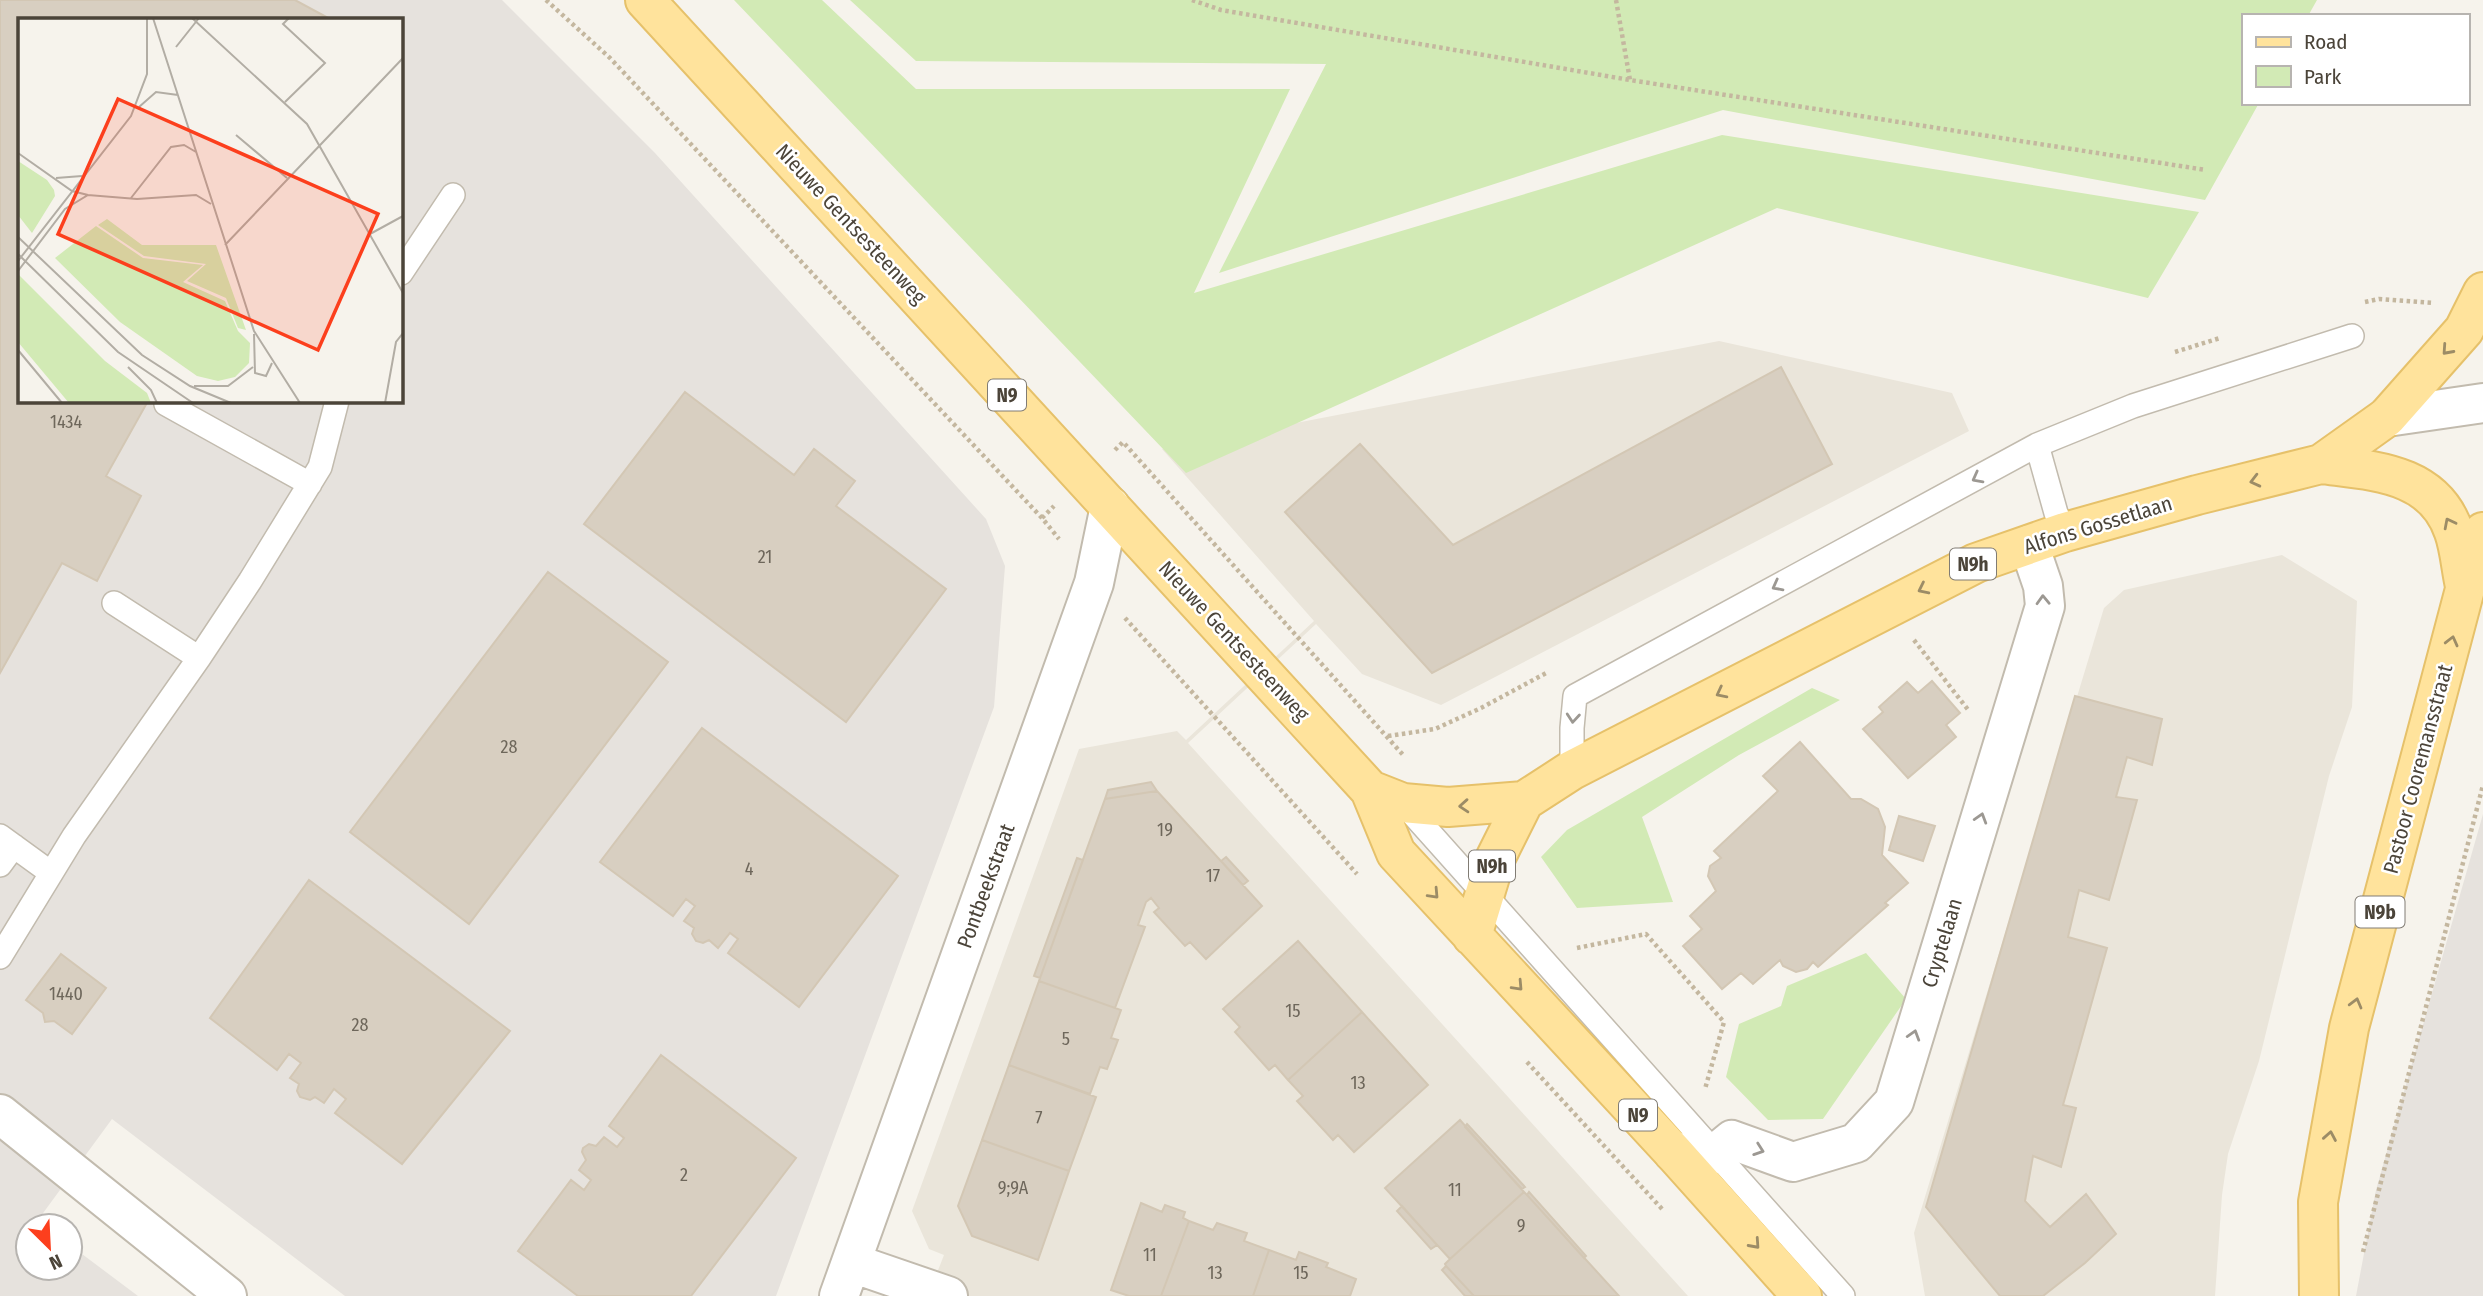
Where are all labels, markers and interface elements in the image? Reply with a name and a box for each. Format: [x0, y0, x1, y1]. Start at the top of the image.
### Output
legend [2242, 14, 2469, 105]
inset map [18, 18, 402, 402]
text: Road [2304, 29, 2348, 55]
text: Park [2304, 64, 2342, 90]
street label: Nieuwe Gentsesteenweg [770, 139, 932, 310]
one-way arrow [2443, 341, 2455, 354]
road number: N9 [988, 380, 1026, 410]
house number: 1434 [50, 411, 82, 433]
one-way arrow [1972, 469, 1984, 483]
one-way arrow [2249, 473, 2261, 487]
street label: Alfons Gossetlaan [2021, 490, 2175, 560]
one-way arrow [2444, 518, 2458, 530]
house number: 21 [758, 546, 772, 568]
road number: N9h [1950, 548, 1996, 580]
street label: Nieuwe Gentsesteenweg [1153, 556, 1315, 727]
one-way arrow [1772, 578, 1784, 591]
one-way arrow [1918, 581, 1930, 595]
one-way arrow [2036, 594, 2051, 605]
one-way arrow [2444, 635, 2458, 647]
street label: Pastoor Cooremansstraat [2378, 661, 2458, 876]
one-way arrow [1716, 685, 1728, 698]
one-way arrow [1566, 713, 1581, 724]
house number: 28 [501, 736, 517, 758]
one-way arrow [1458, 798, 1469, 813]
one-way arrow [1972, 812, 1987, 824]
house number: 19 [1157, 819, 1173, 841]
street label: Pontbeekstraat [951, 820, 1021, 952]
road number: N9h [1469, 850, 1515, 881]
house number: 4 [745, 858, 754, 880]
house number: 17 [1206, 865, 1220, 887]
one-way arrow [1425, 886, 1438, 899]
street label: Cryptelaan [1916, 895, 1968, 991]
road number: N9b [2356, 896, 2404, 928]
one-way arrow [1510, 978, 1523, 991]
house number: 1440 [49, 983, 83, 1005]
one-way arrow [2348, 997, 2362, 1009]
house number: 15 [1285, 1000, 1301, 1022]
house number: 28 [352, 1014, 368, 1036]
house number: 5 [1062, 1028, 1070, 1050]
one-way arrow [1906, 1029, 1920, 1042]
house number: 13 [1350, 1072, 1366, 1094]
road number: N9 [1619, 1100, 1657, 1130]
house number: 7 [1035, 1107, 1043, 1129]
one-way arrow [2322, 1130, 2337, 1142]
one-way arrow [1752, 1142, 1764, 1156]
house number: 2 [680, 1164, 688, 1186]
house number: 9;9A [998, 1177, 1029, 1199]
house number: 11 [1448, 1179, 1462, 1201]
north arrow [14, 1212, 84, 1282]
house number: 9 [1517, 1215, 1525, 1237]
one-way arrow [1747, 1236, 1759, 1249]
house number: 11 [1143, 1244, 1157, 1266]
text: N [46, 1249, 66, 1275]
house number: 13 [1207, 1262, 1223, 1284]
house number: 15 [1293, 1262, 1309, 1284]

